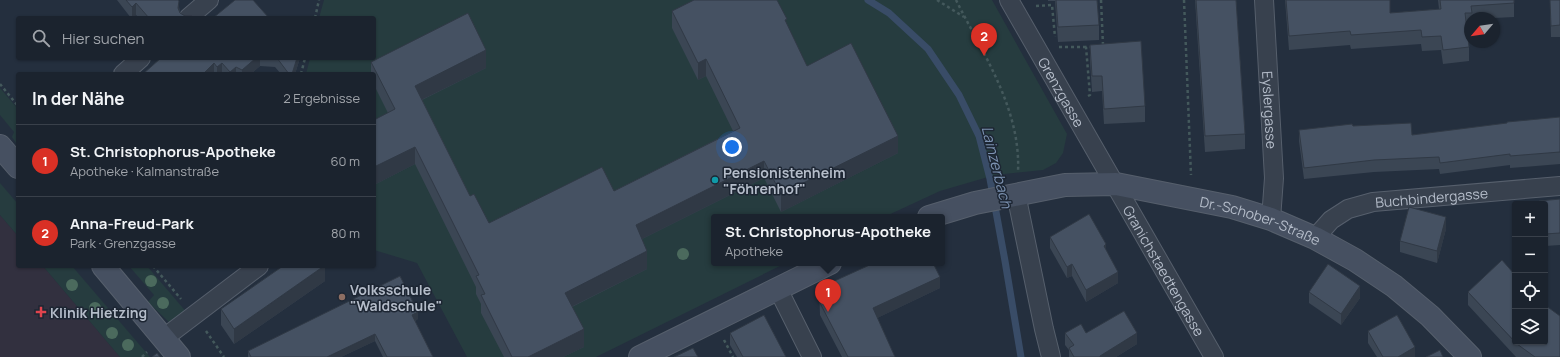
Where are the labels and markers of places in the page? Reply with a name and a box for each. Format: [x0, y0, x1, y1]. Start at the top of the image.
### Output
pin: 2 [971, 23, 997, 56]
place label: Pensionistenheim "Föhrenhof" [723, 163, 846, 198]
marker: Pensionistenheim "Föhrenhof" [710, 175, 720, 185]
pin: 1 [815, 279, 841, 312]
place label: Volksschule "Waldschule" [350, 280, 442, 315]
marker: Volksschule "Waldschule" [337, 292, 347, 302]
place label: Klinik Hietzing [50, 303, 147, 322]
marker: Klinik Hietzing [35, 306, 47, 318]

